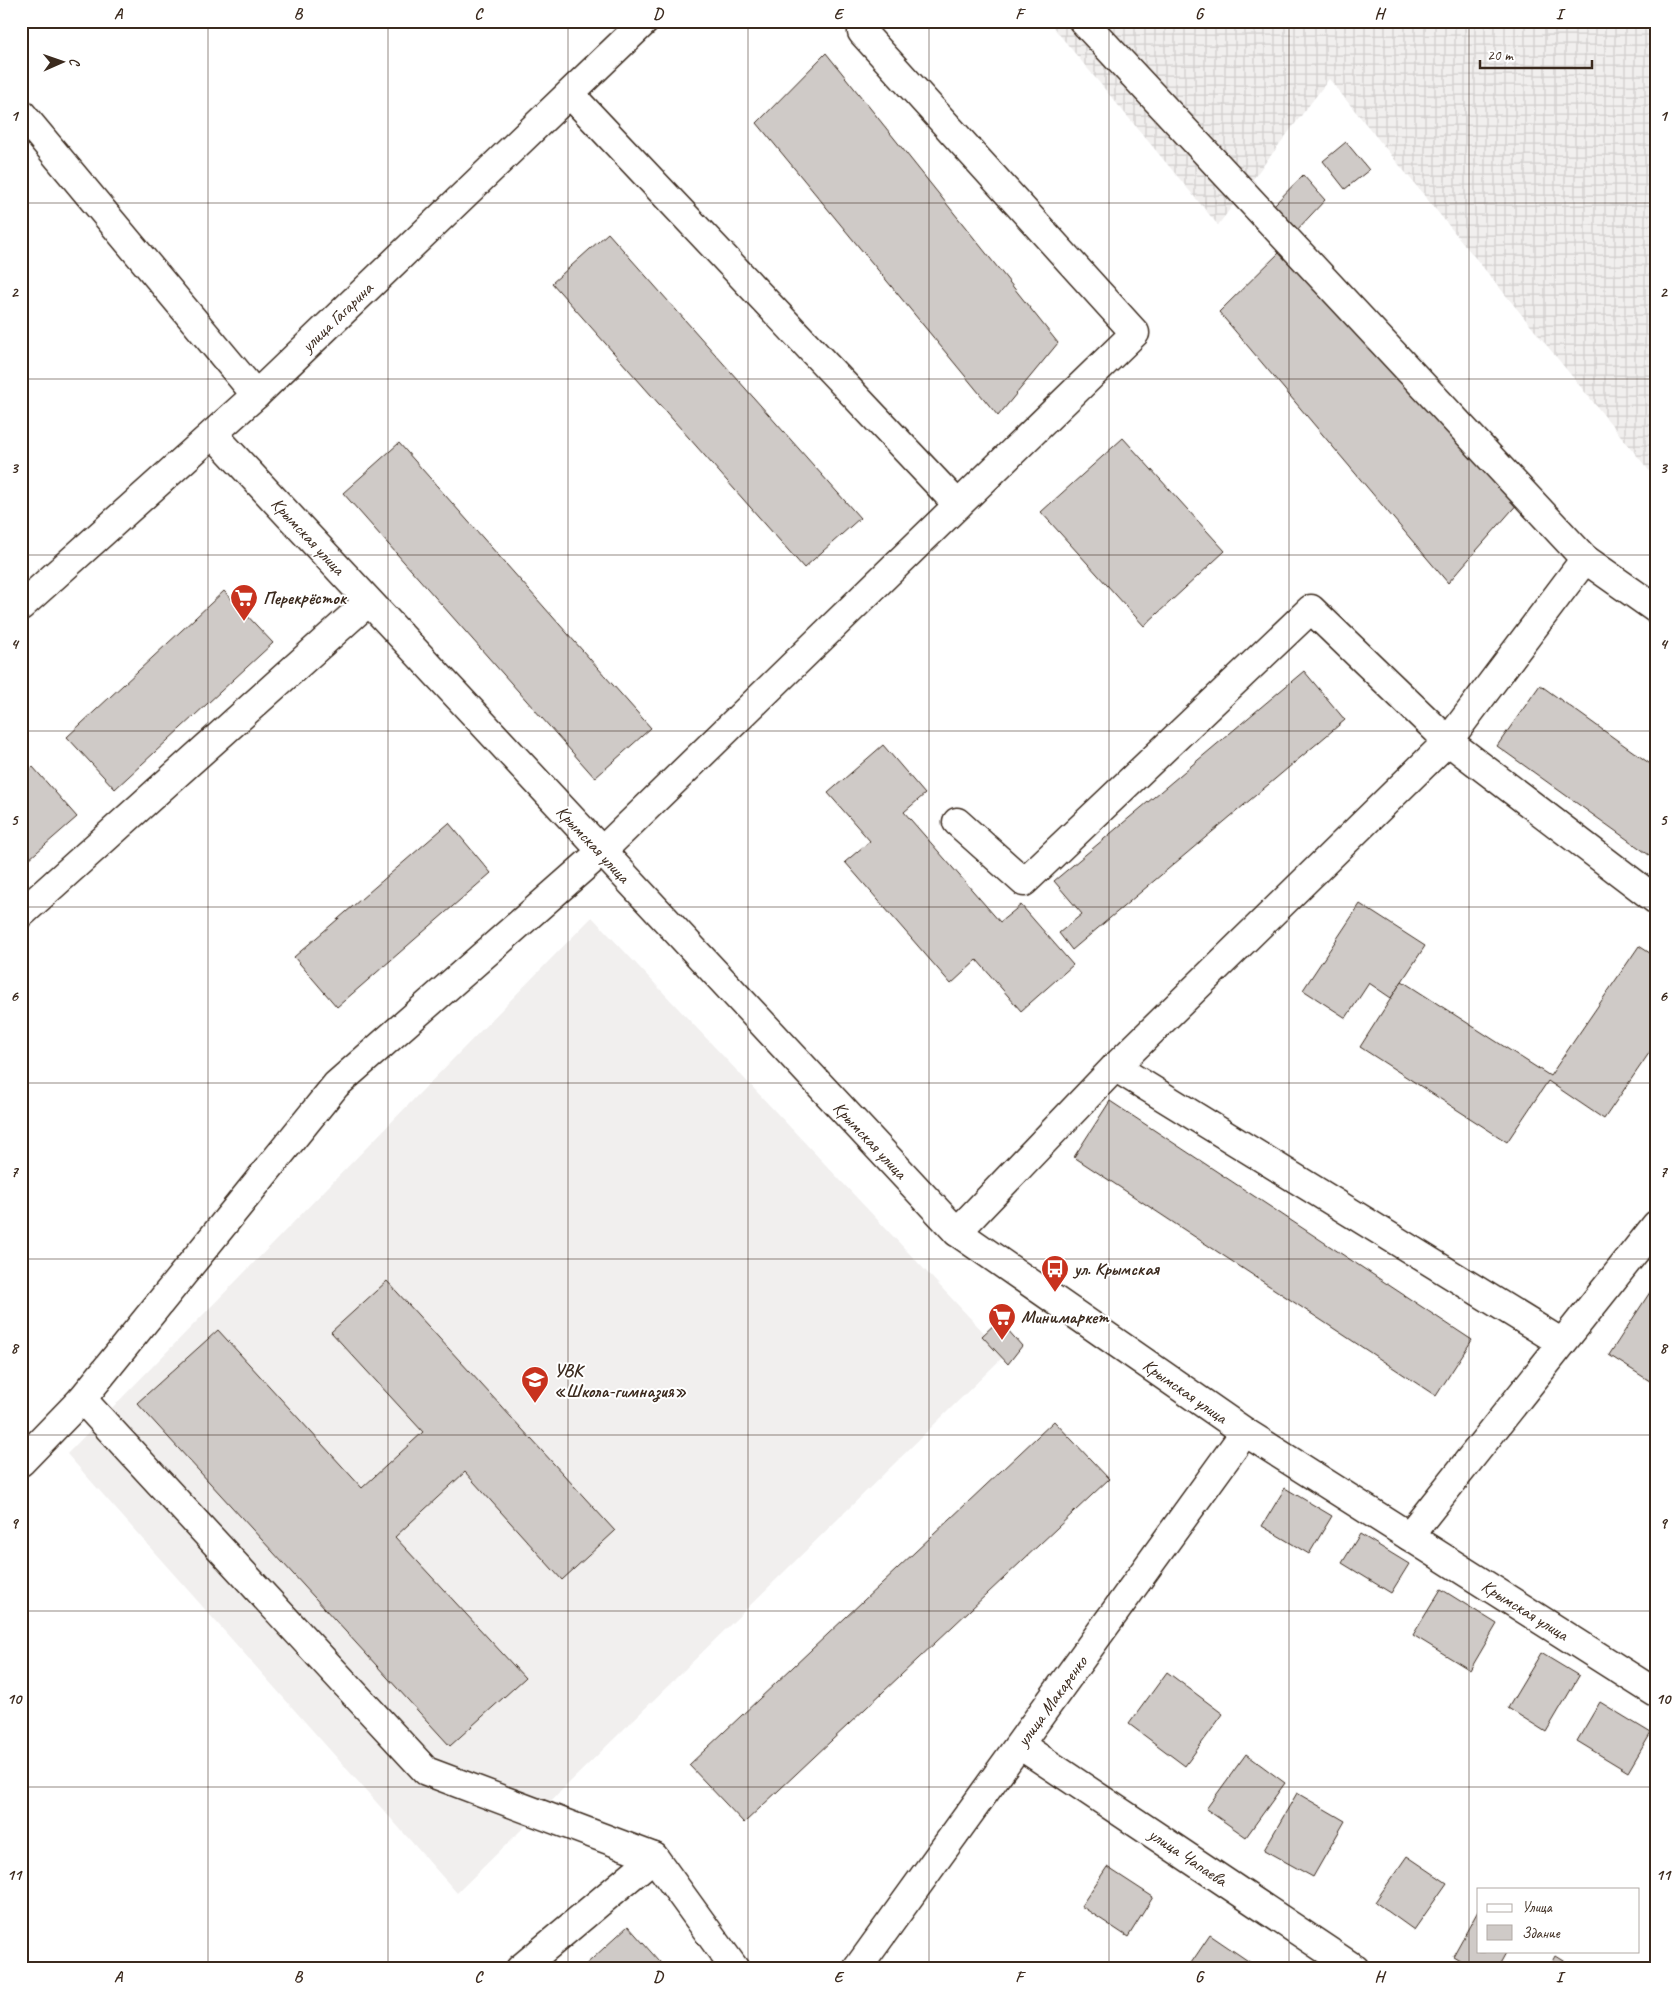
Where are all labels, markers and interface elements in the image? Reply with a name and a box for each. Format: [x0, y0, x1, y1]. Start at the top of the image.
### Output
text: A [114, 4, 124, 24]
text: B [294, 4, 304, 24]
text: C [474, 4, 484, 24]
text: D [653, 4, 664, 24]
text: E [834, 4, 845, 24]
text: F [1015, 4, 1026, 24]
text: G [1195, 4, 1205, 24]
text: H [1374, 4, 1386, 24]
text: I [1556, 4, 1566, 24]
north arrow [38, 38, 88, 88]
scale bar [1480, 38, 1592, 70]
text: 20 m [1487, 46, 1514, 65]
text: С [66, 58, 83, 67]
text: 1 [10, 106, 19, 126]
text: 1 [1659, 106, 1668, 126]
street label: улица Гагарина [296, 277, 378, 357]
text: 2 [10, 282, 19, 302]
text: 2 [1659, 282, 1668, 302]
text: 3 [10, 458, 19, 478]
text: 3 [1659, 458, 1668, 478]
street label: Крымская улица [266, 493, 351, 581]
supermarket icon: Перекрёсток [229, 583, 259, 622]
place label: Перекрёсток [263, 587, 348, 609]
text: 4 [10, 634, 19, 654]
text: 4 [1659, 634, 1668, 654]
street label: Крымская улица [551, 801, 636, 889]
text: 5 [11, 810, 20, 830]
text: 5 [1660, 810, 1669, 830]
text: 6 [10, 986, 19, 1006]
text: 6 [1659, 986, 1668, 1006]
street label: Крымская улица [828, 1097, 913, 1185]
text: 7 [10, 1162, 19, 1182]
text: 7 [1659, 1162, 1668, 1182]
bus stop icon: ул. Крымская [1040, 1254, 1070, 1293]
place label: ул. Крымская [1072, 1258, 1160, 1280]
supermarket icon: Минимаркет [987, 1302, 1017, 1341]
place label: Минимаркет [1021, 1306, 1110, 1328]
text: 8 [10, 1338, 19, 1358]
text: 8 [1659, 1338, 1668, 1358]
street label: Крымская улица [1139, 1354, 1233, 1429]
place label: УВК «Школа-гимназия» [554, 1359, 687, 1403]
school or university icon: УВК «Школа-гимназия» [520, 1365, 550, 1404]
text: 9 [10, 1513, 19, 1533]
text: 9 [1659, 1513, 1668, 1533]
street label: Крымская улица [1478, 1575, 1574, 1646]
street label: улица Макаренко [1011, 1650, 1093, 1751]
text: 10 [7, 1689, 23, 1709]
text: 10 [1656, 1689, 1672, 1709]
street label: улица Чапаева [1144, 1822, 1232, 1892]
text: 11 [7, 1865, 23, 1885]
text: 11 [1656, 1865, 1672, 1885]
legend [1477, 1888, 1640, 1952]
text: Улица [1522, 1898, 1553, 1917]
text: Здание [1522, 1924, 1561, 1943]
text: A [114, 1967, 124, 1987]
text: B [294, 1967, 304, 1987]
text: C [474, 1967, 484, 1987]
text: D [653, 1967, 664, 1987]
text: E [834, 1967, 845, 1987]
text: F [1015, 1967, 1026, 1987]
text: G [1195, 1967, 1205, 1987]
text: H [1374, 1967, 1386, 1987]
text: I [1556, 1967, 1566, 1987]

